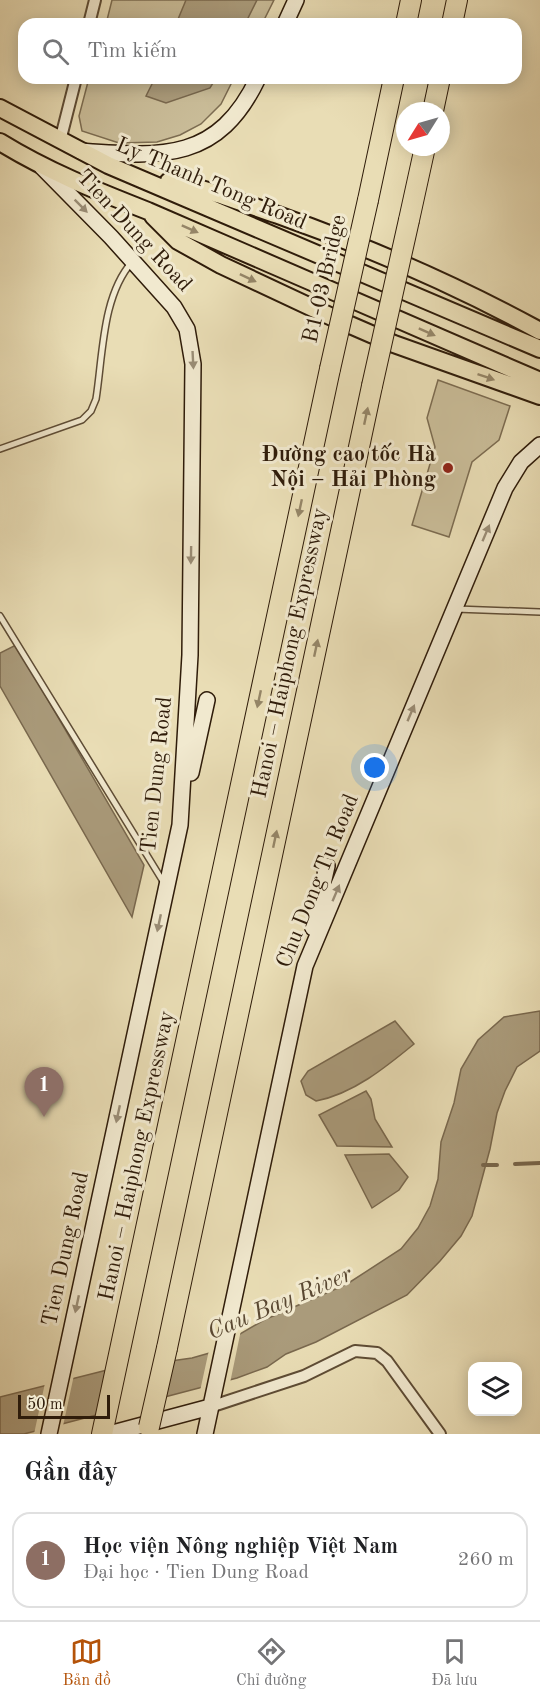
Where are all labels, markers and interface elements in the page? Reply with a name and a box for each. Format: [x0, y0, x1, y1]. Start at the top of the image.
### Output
search box [18, 18, 522, 84]
icon: search [39, 35, 72, 68]
text: Tìm kiếm [87, 40, 177, 62]
north arrow [396, 102, 450, 156]
street label: Ly Thanh Tong Road [112, 134, 310, 234]
street label: Tien Dung Road [72, 166, 196, 296]
one-way arrow [74, 199, 88, 214]
street label: B1-03 Bridge [300, 213, 350, 345]
one-way arrow [181, 224, 199, 234]
one-way arrow [239, 273, 256, 282]
one-way arrow [418, 327, 435, 336]
one-way arrow [188, 351, 197, 370]
one-way arrow [477, 373, 495, 382]
one-way arrow [362, 407, 371, 426]
place label: Đường cao tốc Hà Nội – Hải Phòng [261, 442, 436, 491]
marker: Đường cao tốc Hà Nội – Hải Phòng [441, 461, 455, 475]
one-way arrow [295, 499, 304, 518]
street label: Hanoi – Haiphong Expressway [248, 506, 332, 800]
one-way arrow [481, 523, 491, 541]
one-way arrow [186, 546, 196, 565]
one-way arrow [312, 638, 321, 657]
one-way arrow [253, 690, 263, 708]
street label: Tien Dung Road [138, 695, 176, 855]
one-way arrow [406, 703, 416, 721]
your location [360, 753, 389, 782]
street label: Chu Dong Tu Road [273, 791, 363, 971]
one-way arrow [271, 829, 280, 848]
one-way arrow [331, 883, 341, 901]
one-way arrow [154, 914, 163, 933]
street label: Hanoi – Haiphong Expressway [95, 1009, 179, 1303]
pin: 1 [24, 1068, 63, 1117]
one-way arrow [113, 1105, 122, 1124]
street label: Tien Dung Road [39, 1170, 93, 1328]
water label: Cau Bay River [204, 1262, 356, 1345]
one-way arrow [72, 1295, 81, 1314]
map controls [468, 1362, 522, 1416]
button: layers [468, 1362, 522, 1416]
scale bar [18, 1392, 110, 1420]
text: 50 m [27, 1397, 63, 1413]
text: Gần đây [24, 1460, 118, 1486]
text: Học viện Nông nghiệp Việt Nam [83, 1536, 398, 1558]
text: 1 [40, 1550, 51, 1570]
text: 260 m [458, 1550, 514, 1570]
text: Đại học · Tien Dung Road [83, 1563, 309, 1583]
tab: Bản đồ [63, 1635, 111, 1691]
tab: Chỉ đường [236, 1635, 306, 1691]
tab: Đã lưu [431, 1635, 477, 1691]

